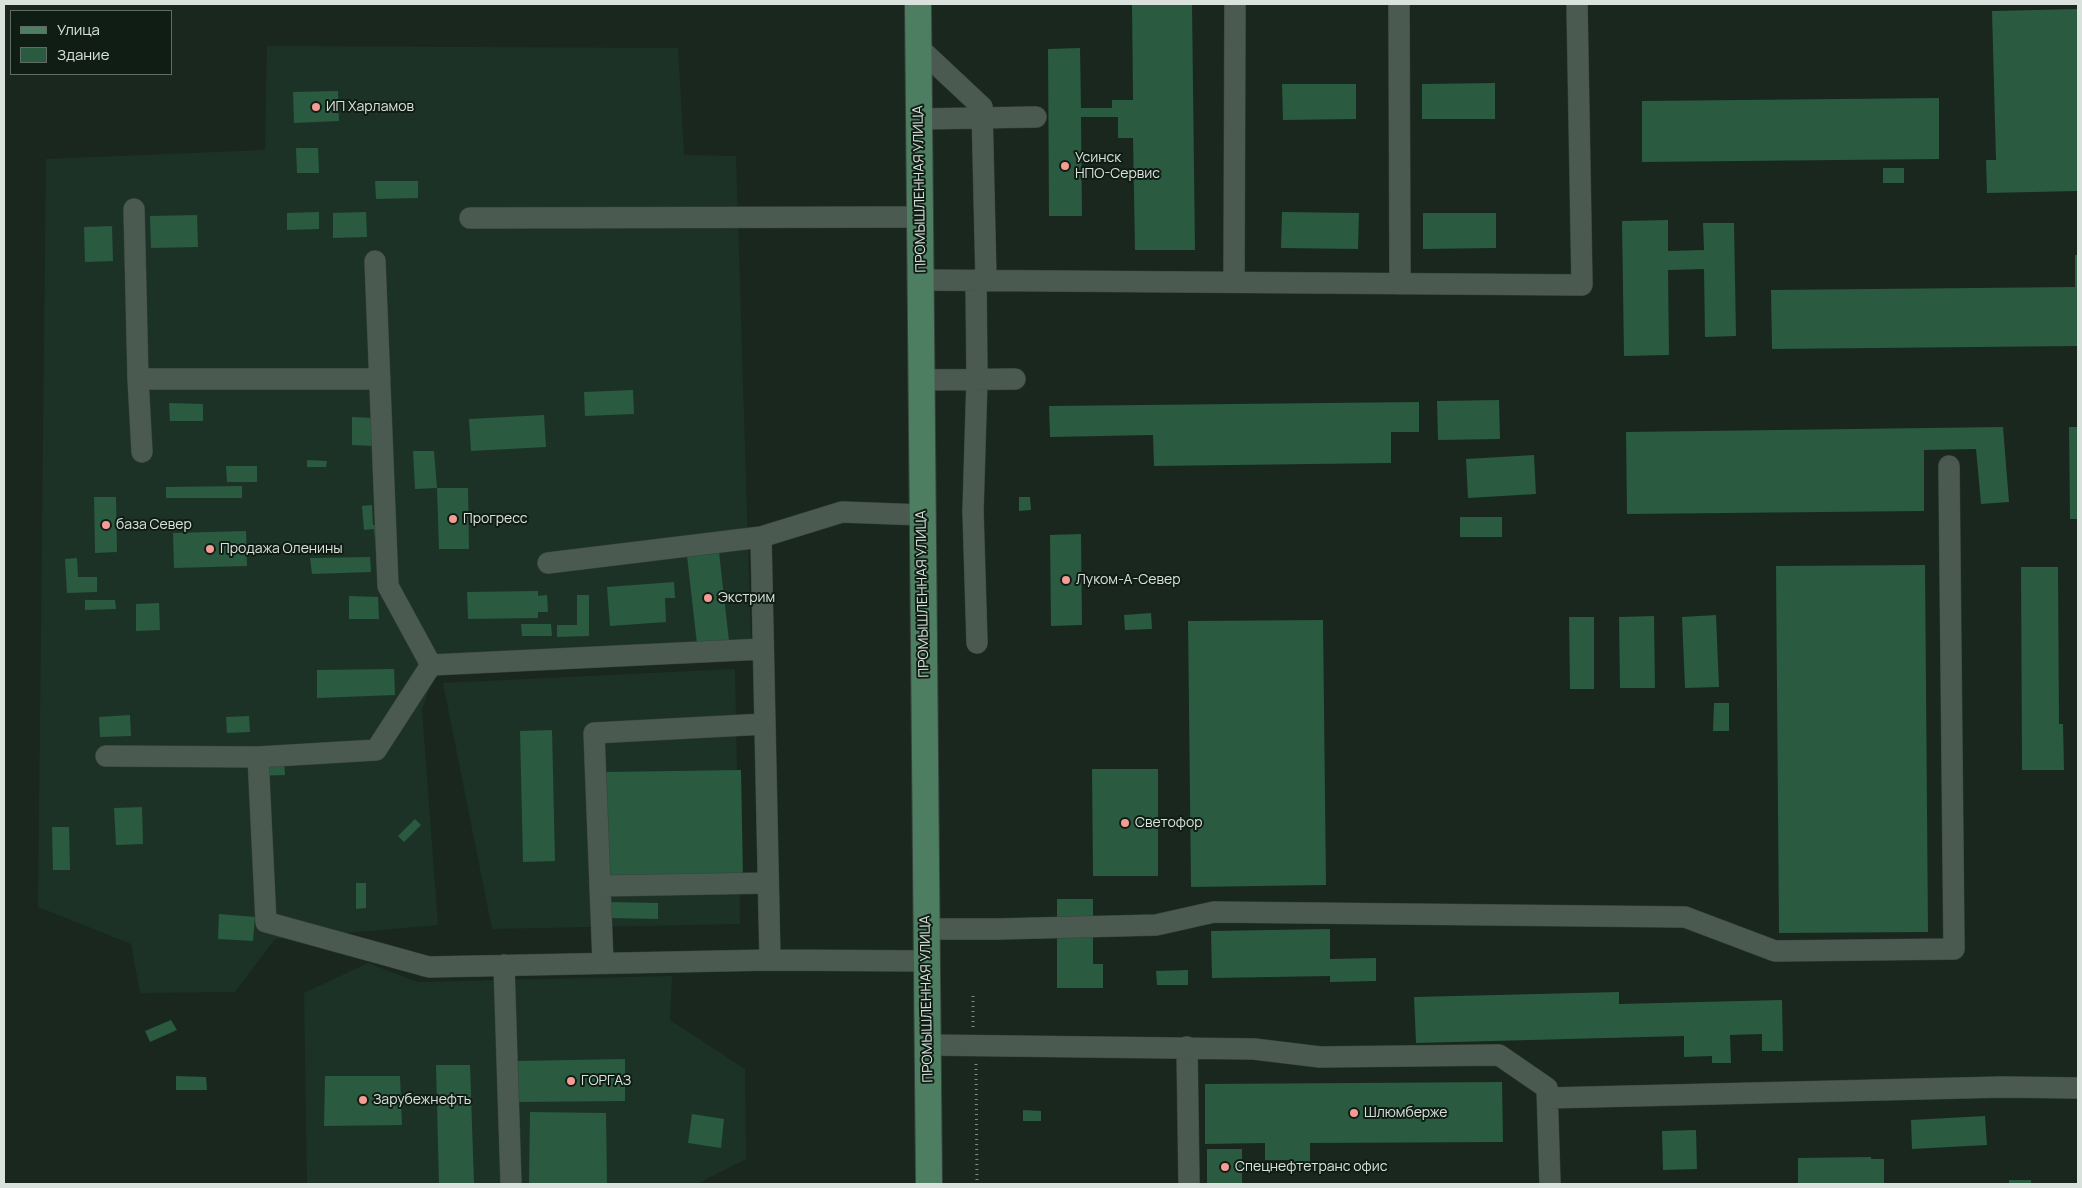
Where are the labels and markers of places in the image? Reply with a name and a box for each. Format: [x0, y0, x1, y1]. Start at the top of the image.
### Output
place label: ИП Харламов [326, 99, 414, 115]
marker: ИП Харламов [310, 101, 322, 113]
place label: Усинск НПО-Сервис [1075, 150, 1160, 182]
marker: Усинск НПО-Сервис [1059, 160, 1071, 172]
place label: Прогресс [463, 511, 528, 527]
marker: Прогресс [447, 513, 459, 525]
place label: база Север [116, 517, 192, 533]
marker: база Север [100, 519, 112, 531]
place label: Продажа Оленины [220, 541, 343, 557]
marker: Продажа Оленины [204, 543, 216, 555]
place label: Луком-А-Север [1076, 572, 1180, 588]
marker: Луком-А-Север [1060, 574, 1072, 586]
place label: Экстрим [718, 590, 775, 606]
marker: Экстрим [702, 592, 714, 604]
place label: Светофор [1135, 815, 1202, 831]
marker: Светофор [1119, 817, 1131, 829]
place label: ГОРГАЗ [581, 1073, 631, 1089]
marker: ГОРГАЗ [565, 1075, 577, 1087]
place label: Зарубежнефть [373, 1092, 471, 1108]
marker: Зарубежнефть [357, 1094, 369, 1106]
place label: Шлюмберже [1364, 1105, 1448, 1121]
marker: Шлюмберже [1348, 1107, 1360, 1119]
place label: Спецнефтетранс офис [1235, 1159, 1387, 1175]
marker: Спецнефтетранс офис [1219, 1161, 1231, 1173]

